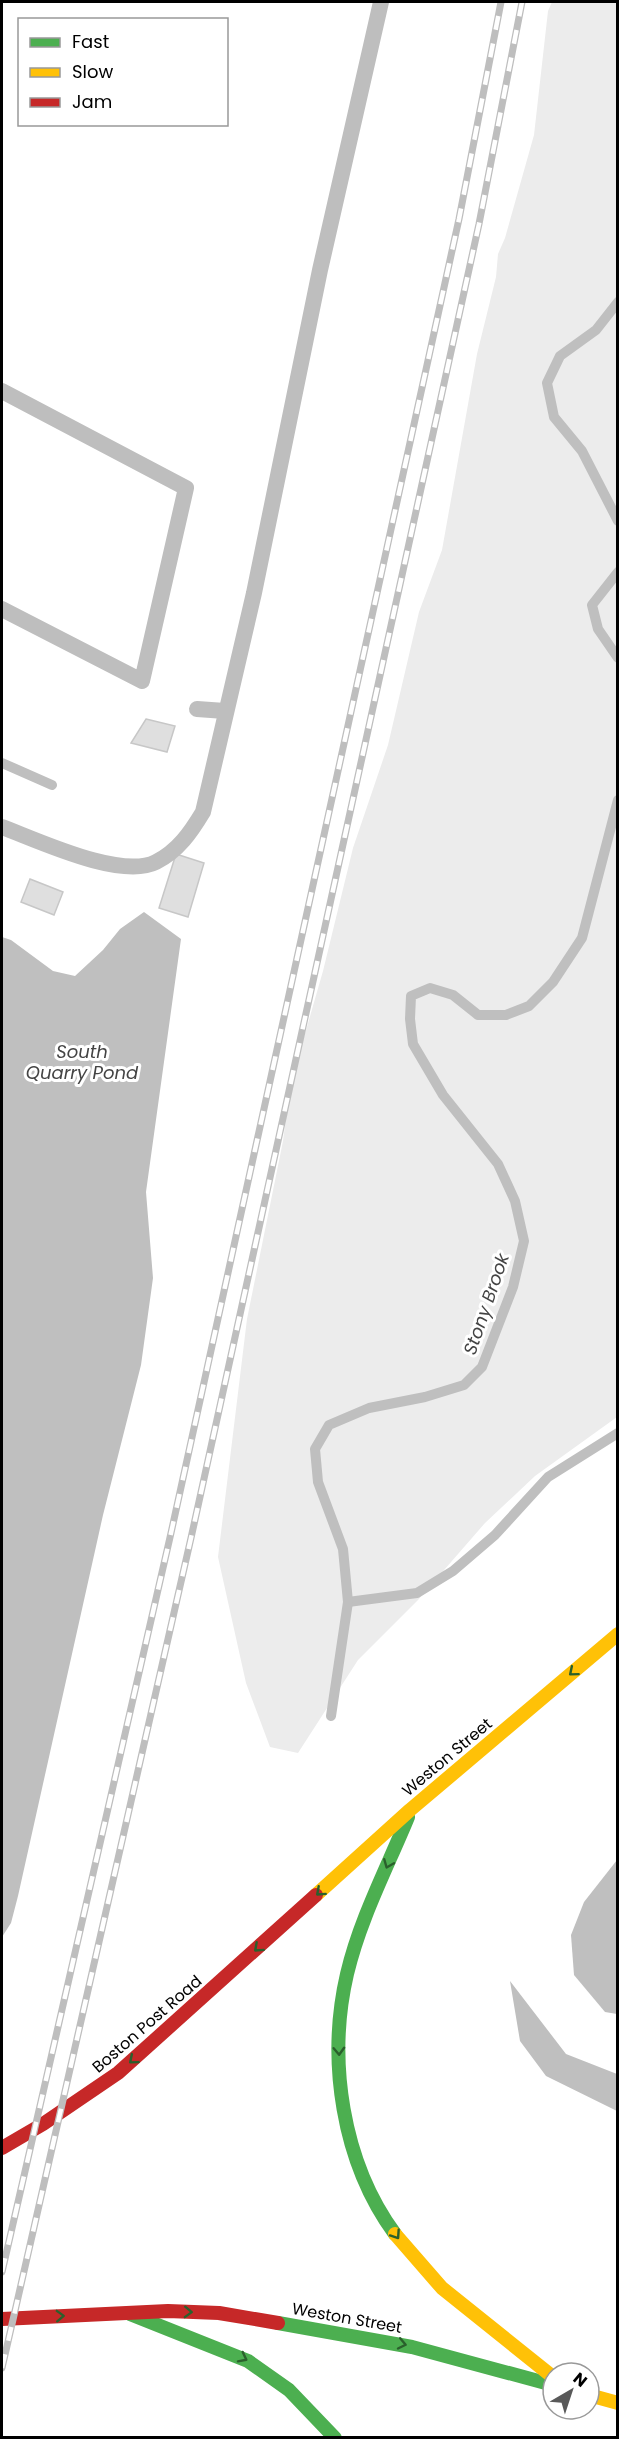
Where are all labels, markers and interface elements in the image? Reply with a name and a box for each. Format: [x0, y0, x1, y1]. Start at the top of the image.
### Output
legend [18, 18, 228, 126]
text: Fast [72, 29, 109, 54]
text: Slow [72, 59, 114, 84]
text: Jam [72, 89, 112, 114]
water label: South Quarry Pond [26, 1039, 139, 1085]
water label: Stony Brook [457, 1249, 515, 1358]
one-way arrow [569, 1665, 580, 1676]
street label: Weston Street [397, 1712, 497, 1802]
one-way arrow [383, 1858, 395, 1869]
one-way arrow [316, 1885, 327, 1896]
one-way arrow [254, 1941, 265, 1952]
street label: Boston Post Road [87, 1970, 207, 2078]
one-way arrow [333, 2046, 346, 2055]
one-way arrow [129, 2053, 140, 2064]
one-way arrow [389, 2228, 400, 2239]
street label: Weston Street [290, 2297, 404, 2339]
one-way arrow [184, 2305, 193, 2318]
one-way arrow [55, 2310, 64, 2323]
one-way arrow [396, 2337, 406, 2350]
one-way arrow [237, 2351, 247, 2362]
north arrow [541, 2361, 601, 2421]
text: N [568, 2367, 592, 2392]

